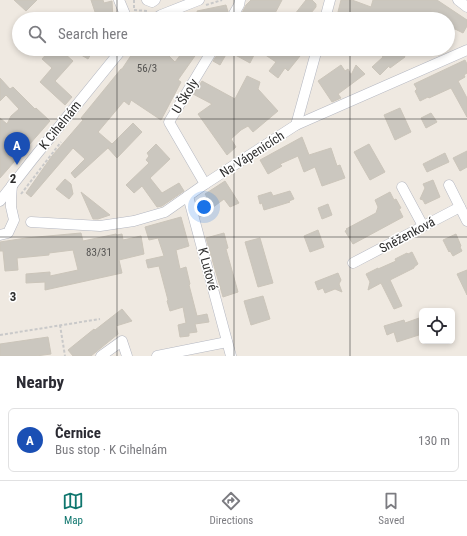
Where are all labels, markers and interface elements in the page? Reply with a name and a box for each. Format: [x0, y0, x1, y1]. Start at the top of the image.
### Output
search box [12, 12, 455, 56]
icon: search [26, 23, 48, 45]
text: Search here [58, 25, 128, 43]
house number: 56/3 [137, 62, 157, 75]
street label: U Školy [169, 75, 201, 116]
street label: K Cihelnám [36, 98, 84, 152]
street label: Na Vápenicích [217, 128, 287, 180]
pin: A [4, 132, 30, 165]
text: 2 [10, 171, 17, 186]
your location [194, 197, 214, 217]
street label: Sněženková [377, 214, 437, 256]
house number: 83/31 [86, 246, 112, 259]
street label: K Lutové [195, 246, 221, 292]
text: 3 [10, 289, 16, 304]
map controls [419, 308, 455, 344]
button: locate [419, 308, 455, 344]
text: Nearby [16, 372, 64, 392]
text: Černice [55, 424, 101, 442]
text: A [26, 433, 34, 448]
text: 130 m [418, 433, 450, 448]
text: Bus stop · K Cihelnám [55, 442, 167, 457]
tab: Map [62, 490, 84, 527]
tab: Directions [209, 490, 253, 527]
tab: Saved [378, 490, 405, 527]

